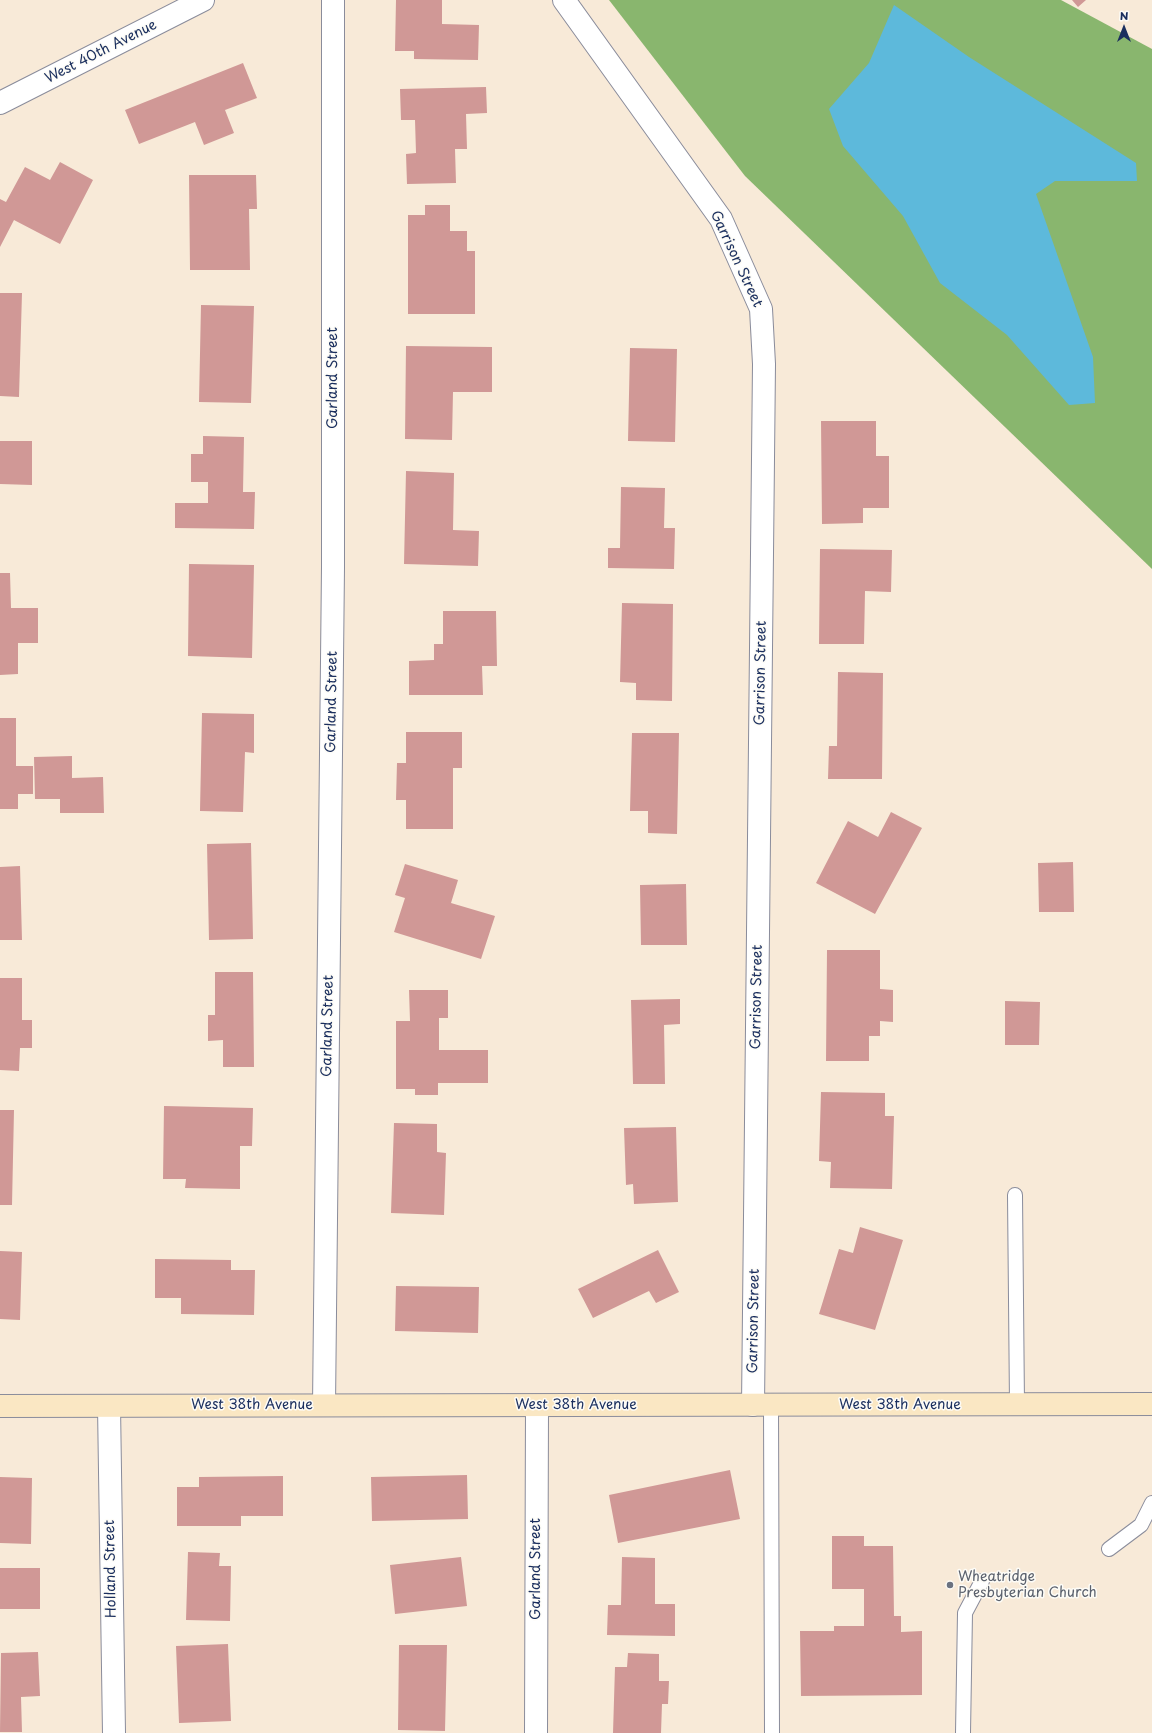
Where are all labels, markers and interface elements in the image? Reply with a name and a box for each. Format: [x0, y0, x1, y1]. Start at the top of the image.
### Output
text: N [1120, 7, 1128, 24]
north arrow [1104, 8, 1144, 48]
street label: West 40th Avenue [42, 17, 160, 87]
street label: Garrison Street [706, 208, 766, 310]
street label: Garland Street [325, 327, 341, 429]
street label: Garrison Street [752, 621, 770, 725]
street label: Garland Street [323, 651, 341, 753]
street label: Garrison Street [748, 945, 766, 1049]
street label: Garland Street [319, 975, 337, 1077]
street label: Garrison Street [745, 1269, 763, 1373]
street label: West 38th Avenue [191, 1397, 313, 1413]
street label: West 38th Avenue [515, 1397, 637, 1413]
street label: West 38th Avenue [839, 1397, 961, 1413]
street label: Garland Street [528, 1518, 544, 1620]
street label: Holland Street [102, 1520, 120, 1618]
place label: Wheatridge Presbyterian Church [958, 1569, 1097, 1602]
marker: Wheatridge Presbyterian Church [945, 1580, 955, 1590]

